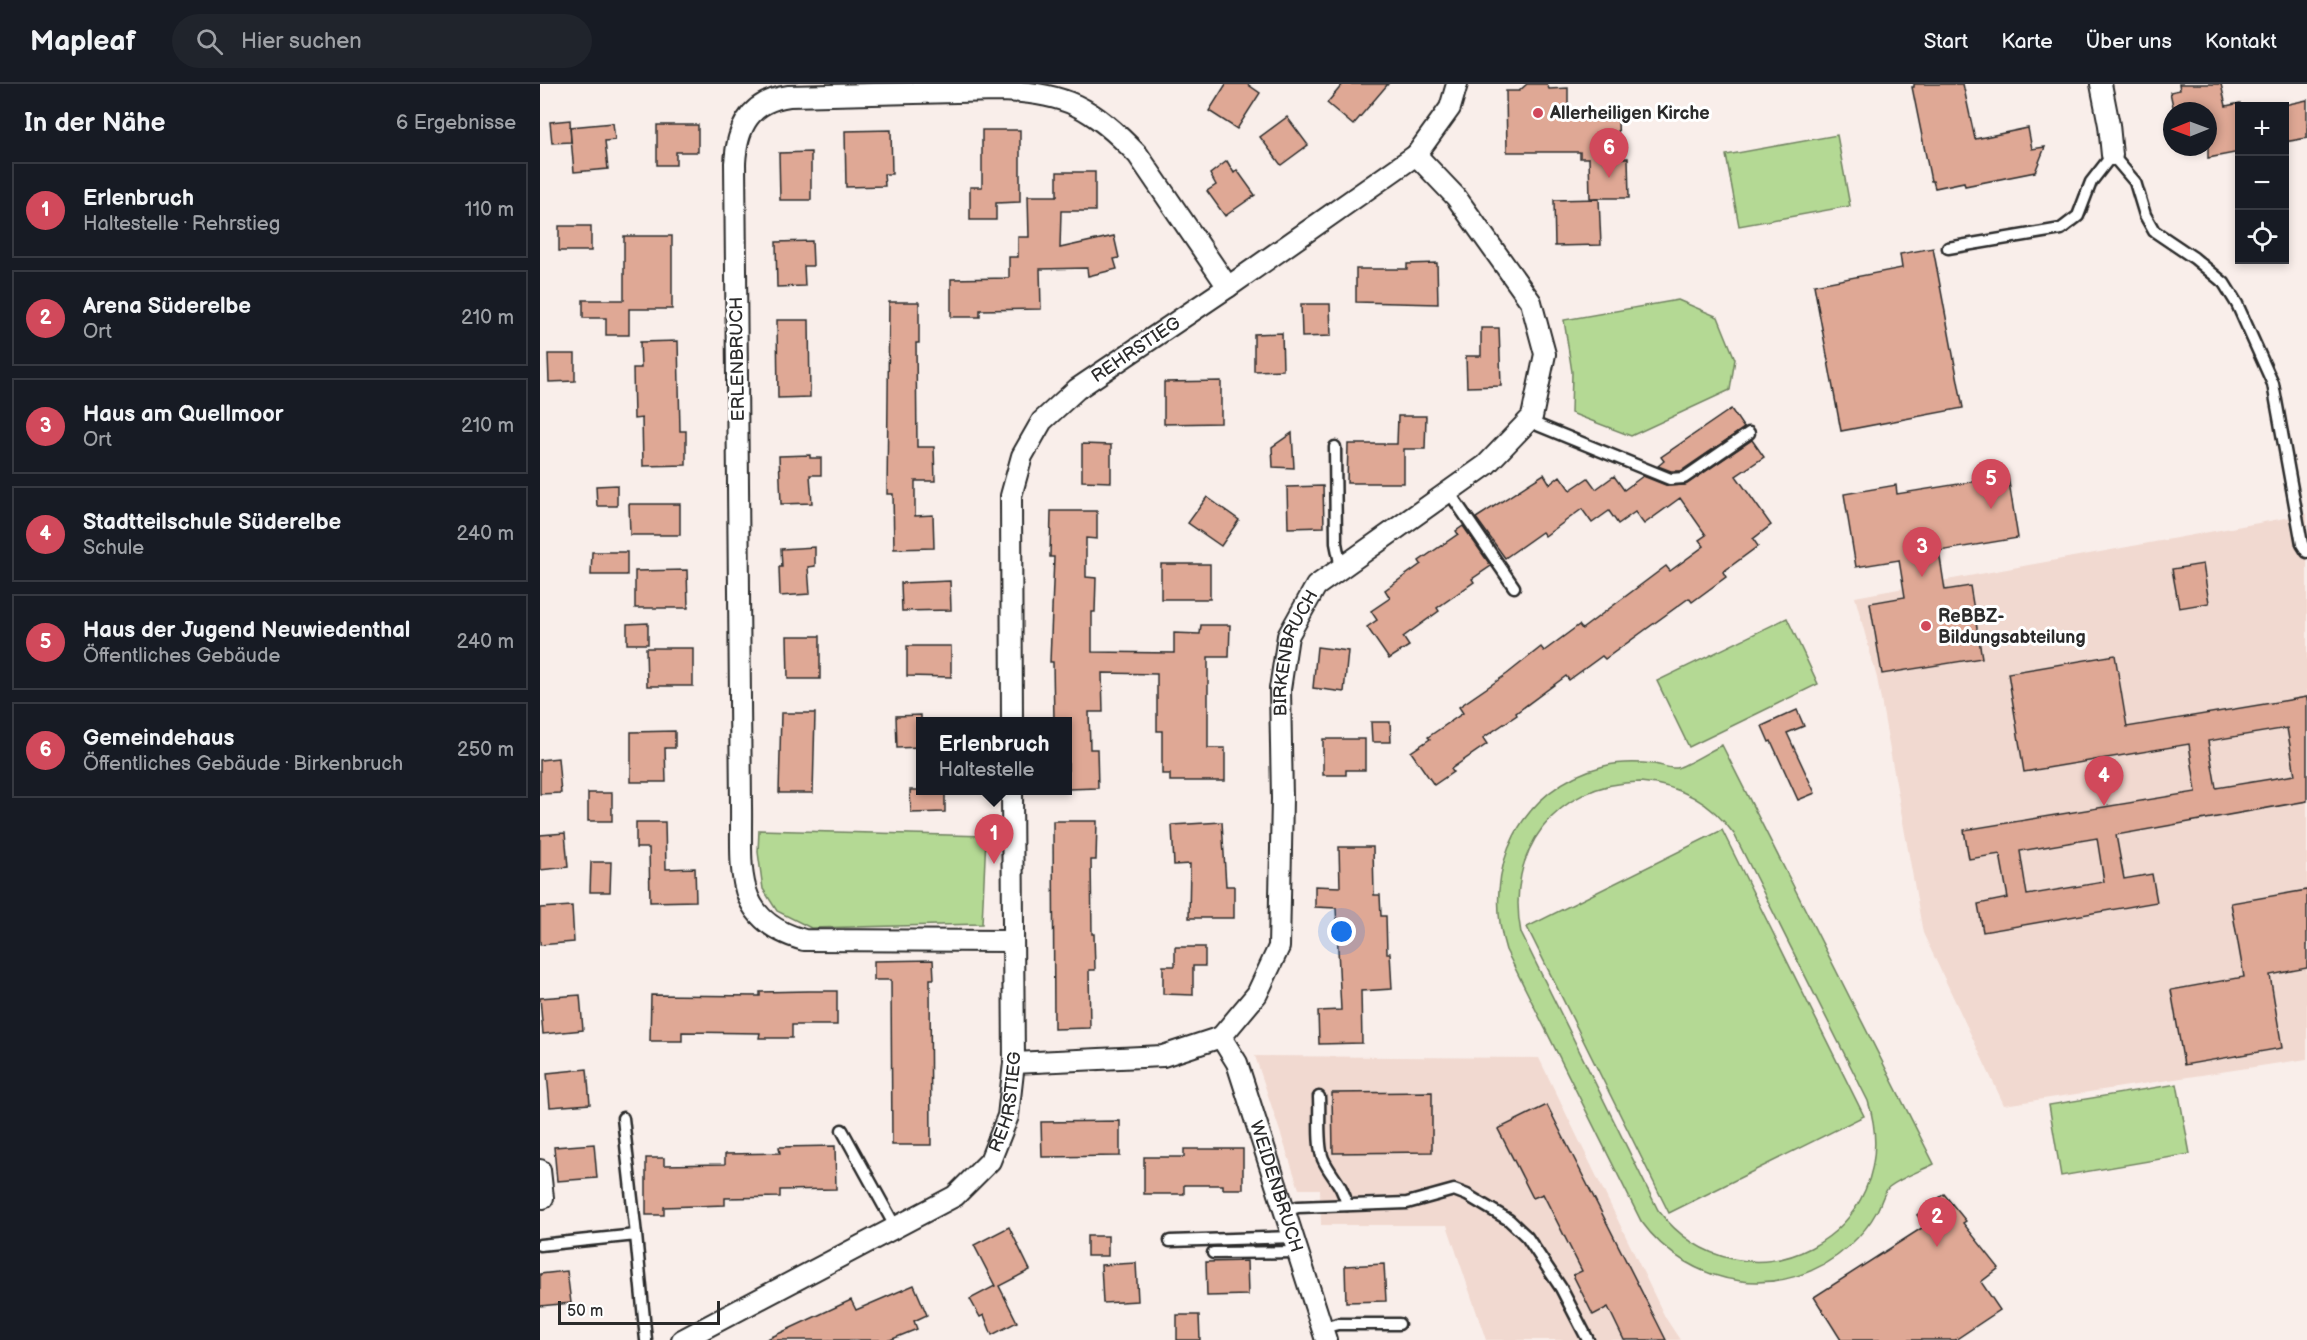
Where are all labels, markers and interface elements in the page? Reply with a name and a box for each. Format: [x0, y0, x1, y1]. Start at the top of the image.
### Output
search box [172, 14, 592, 68]
text: Mapleaf [30, 25, 136, 58]
icon: search [193, 25, 226, 58]
text: Hier suchen [241, 28, 362, 55]
text: Start [1924, 29, 1968, 54]
text: Karte [2001, 29, 2053, 54]
text: Über uns [2086, 29, 2172, 54]
text: Kontakt [2205, 29, 2277, 54]
north arrow [2163, 102, 2217, 156]
map controls [2235, 102, 2289, 264]
button: + [2235, 102, 2289, 156]
place label: Allerheiligen Kirche [1549, 103, 1710, 124]
marker: Allerheiligen Kirche [1531, 106, 1545, 120]
text: In der Nähe [24, 108, 166, 139]
text: 6 Ergebnisse [396, 111, 516, 135]
pin: 6 [1590, 128, 1628, 178]
button: − [2235, 156, 2289, 210]
text: Erlenbruch [83, 185, 194, 212]
text: 1 [41, 198, 50, 222]
text: 110 m [465, 198, 514, 222]
button: locate [2235, 210, 2289, 264]
text: Haltestelle · Rehrstieg [83, 212, 280, 236]
text: Arena Süderelbe [83, 293, 251, 320]
street label: ERLENBRUCH [726, 296, 749, 422]
text: 2 [40, 306, 51, 330]
text: 210 m [461, 306, 514, 330]
street label: REHRSTIEG [1087, 312, 1184, 387]
text: Ort [83, 320, 112, 344]
text: Haus am Quellmoor [83, 401, 284, 428]
text: 3 [40, 414, 51, 438]
text: 210 m [461, 414, 514, 438]
text: Ort [83, 428, 112, 452]
pin: 5 [1972, 460, 2010, 509]
text: Stadtteilschule Süderelbe [83, 509, 341, 536]
text: 4 [40, 522, 51, 546]
text: 240 m [457, 522, 514, 546]
pin: 3 [1902, 528, 1942, 577]
text: Schule [83, 536, 144, 560]
street label: BIRKENBRUCH [1270, 586, 1323, 716]
place label: ReBBZ- Bildungsabteilung [1938, 606, 2086, 648]
text: Haus der Jugend Neuwiedenthal [83, 617, 410, 644]
marker: ReBBZ- Bildungsabteilung [1919, 619, 1933, 633]
text: 5 [40, 630, 51, 654]
text: 240 m [457, 630, 514, 654]
text: Öffentliches Gebäude [83, 644, 280, 668]
popup [916, 717, 1072, 795]
text: Gemeindehaus [83, 725, 234, 752]
text: Erlenbruch [939, 731, 1049, 758]
text: 6 [39, 738, 52, 762]
text: 250 m [457, 738, 514, 762]
text: Öffentliches Gebäude · Birkenbruch [83, 752, 403, 776]
pin: 4 [2084, 756, 2124, 806]
text: Haltestelle [939, 758, 1034, 782]
pin: 1 [974, 814, 1014, 864]
your location [1327, 917, 1356, 946]
street label: REHRSTIEG [985, 1051, 1025, 1155]
street label: WEIDENBRUCH [1245, 1118, 1307, 1255]
pin: 2 [1918, 1198, 1956, 1247]
scale bar [558, 1298, 720, 1326]
text: 50 m [567, 1302, 603, 1321]

